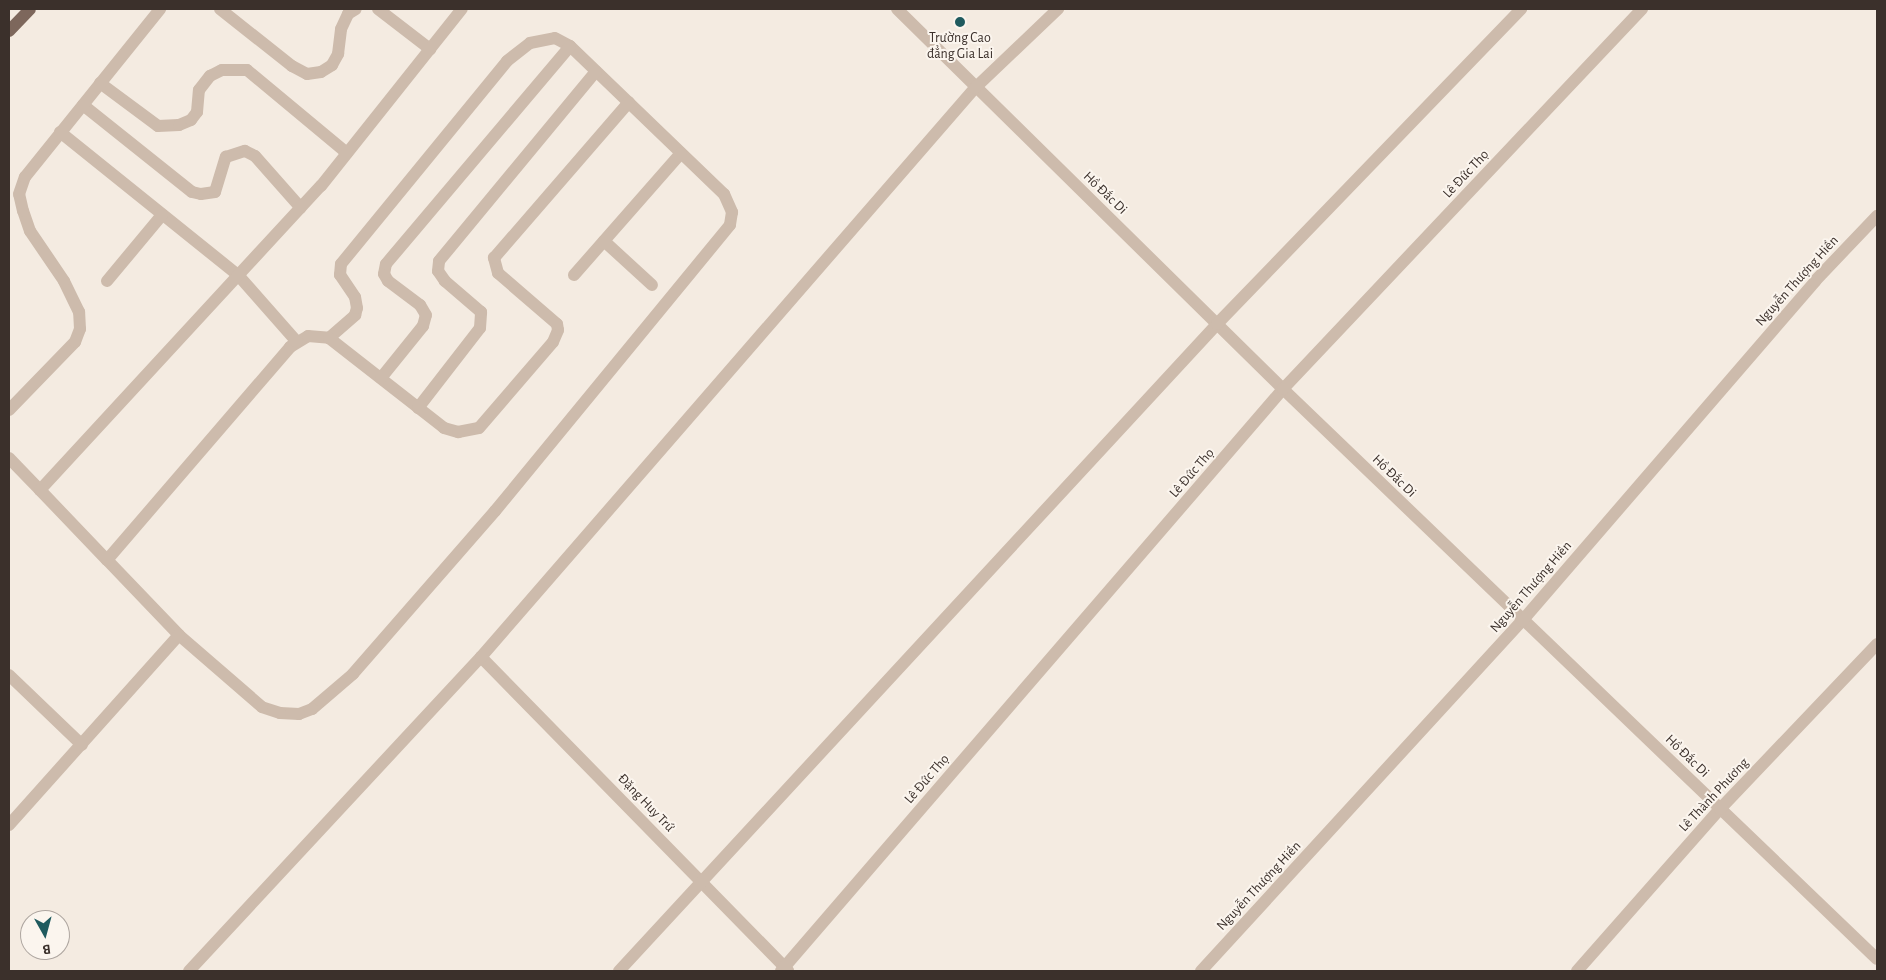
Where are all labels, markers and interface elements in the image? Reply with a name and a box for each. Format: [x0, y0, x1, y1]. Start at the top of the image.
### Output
marker: Trường Cao đẳng Gia Lai [954, 16, 966, 28]
place label: Trường Cao đẳng Gia Lai [927, 30, 993, 62]
street label: Lê Đức Thọ [1439, 146, 1493, 202]
street label: Hồ Đắc Di [1080, 168, 1130, 218]
street label: Nguyễn Thượng Hiền [1752, 232, 1842, 330]
street label: Lê Đức Thọ [1166, 445, 1218, 501]
street label: Hồ Đắc Di [1369, 451, 1419, 501]
street label: Nguyễn Thượng Hiền [1487, 538, 1575, 636]
street label: Hồ Đắc Di [1662, 731, 1712, 781]
street label: Lê Đức Thọ [901, 751, 953, 807]
street label: Lê Thành Phương [1676, 755, 1752, 835]
street label: Đặng Huy Trứ [614, 770, 678, 836]
street label: Nguyễn Thượng Hiền [1213, 838, 1305, 934]
north arrow [20, 910, 70, 960]
text: B [42, 941, 52, 956]

